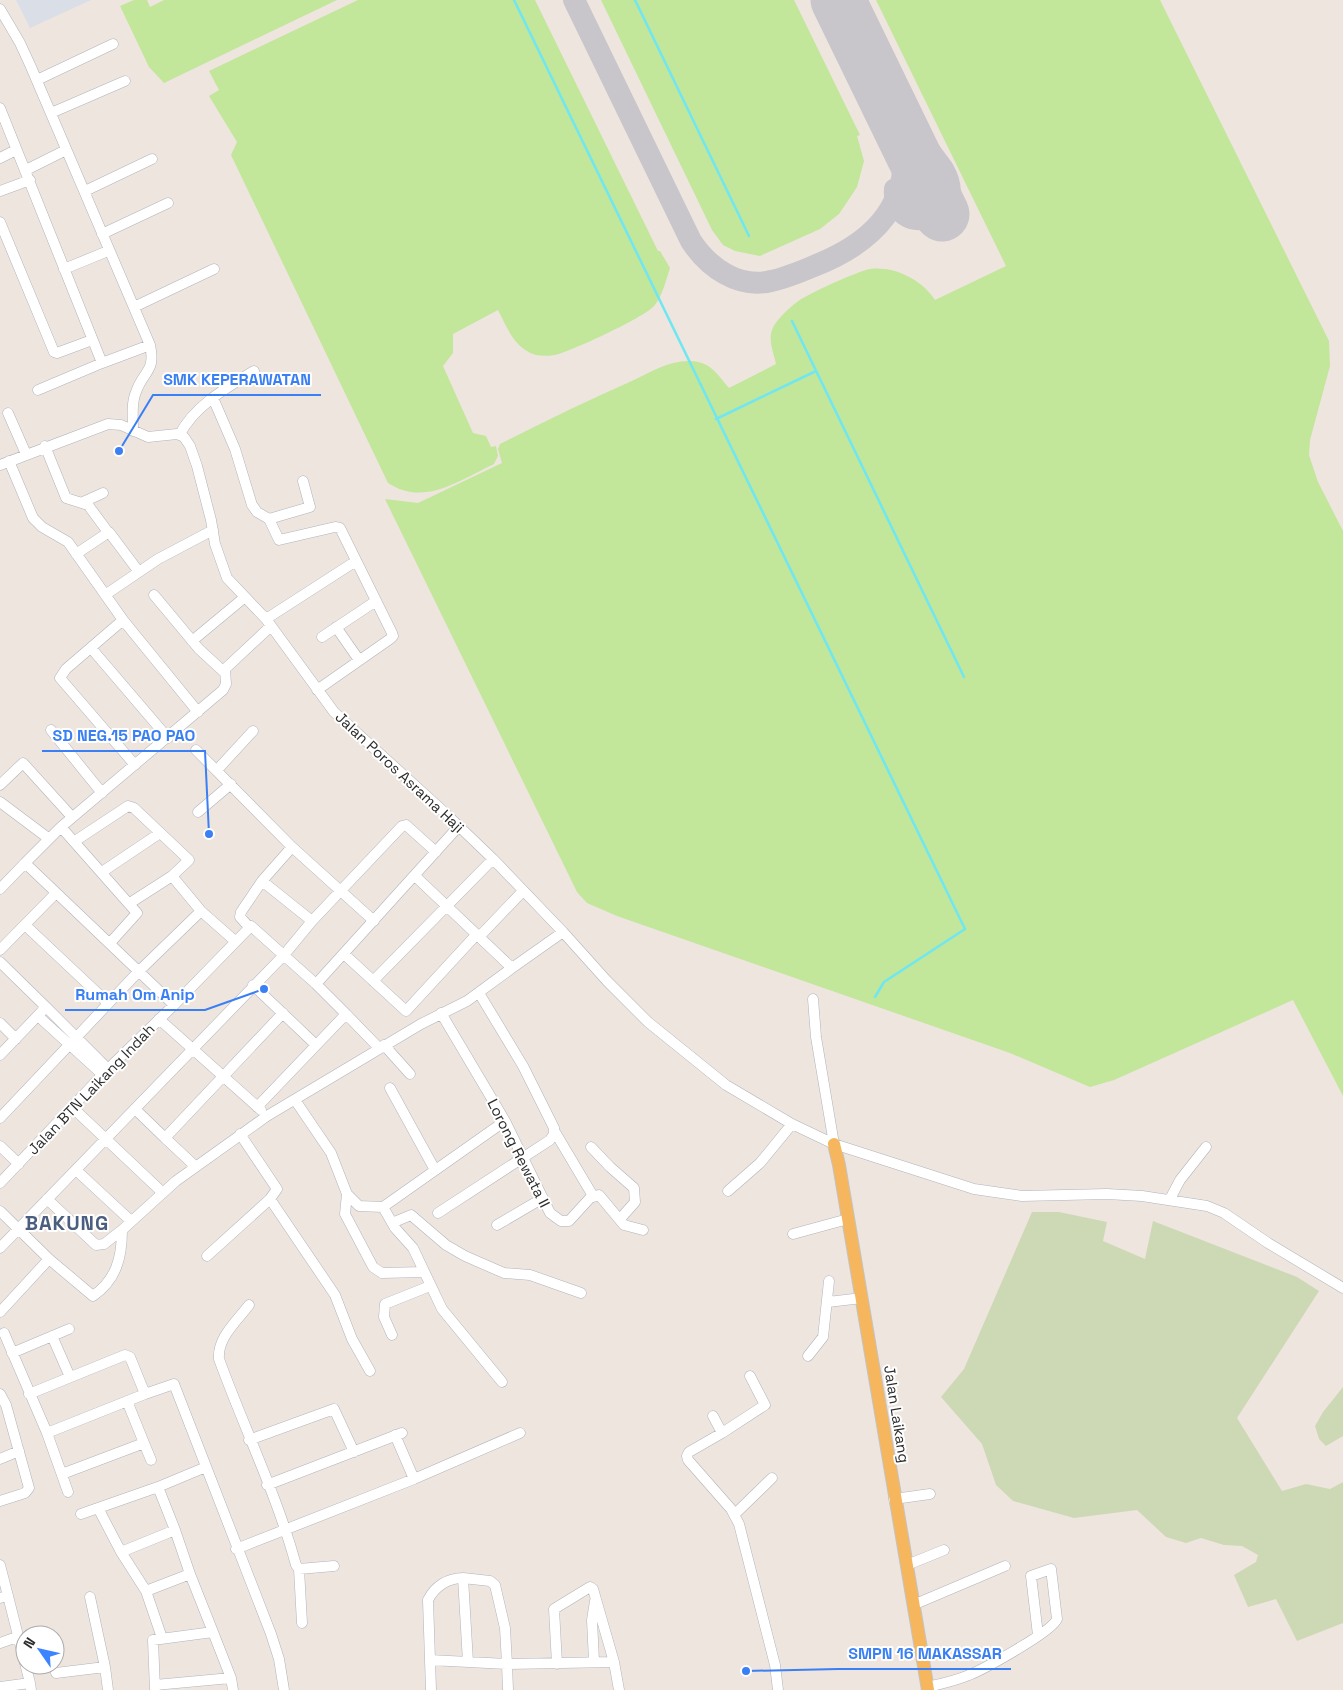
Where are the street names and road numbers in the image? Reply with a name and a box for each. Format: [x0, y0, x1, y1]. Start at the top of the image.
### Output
street label: Jalan Poros Asrama Haji [332, 707, 468, 837]
street label: Jalan BTN Laikang Indah [23, 1020, 159, 1158]
street label: Lorong Rewata II [483, 1095, 555, 1211]
street label: Jalan Laikang [880, 1364, 914, 1464]

